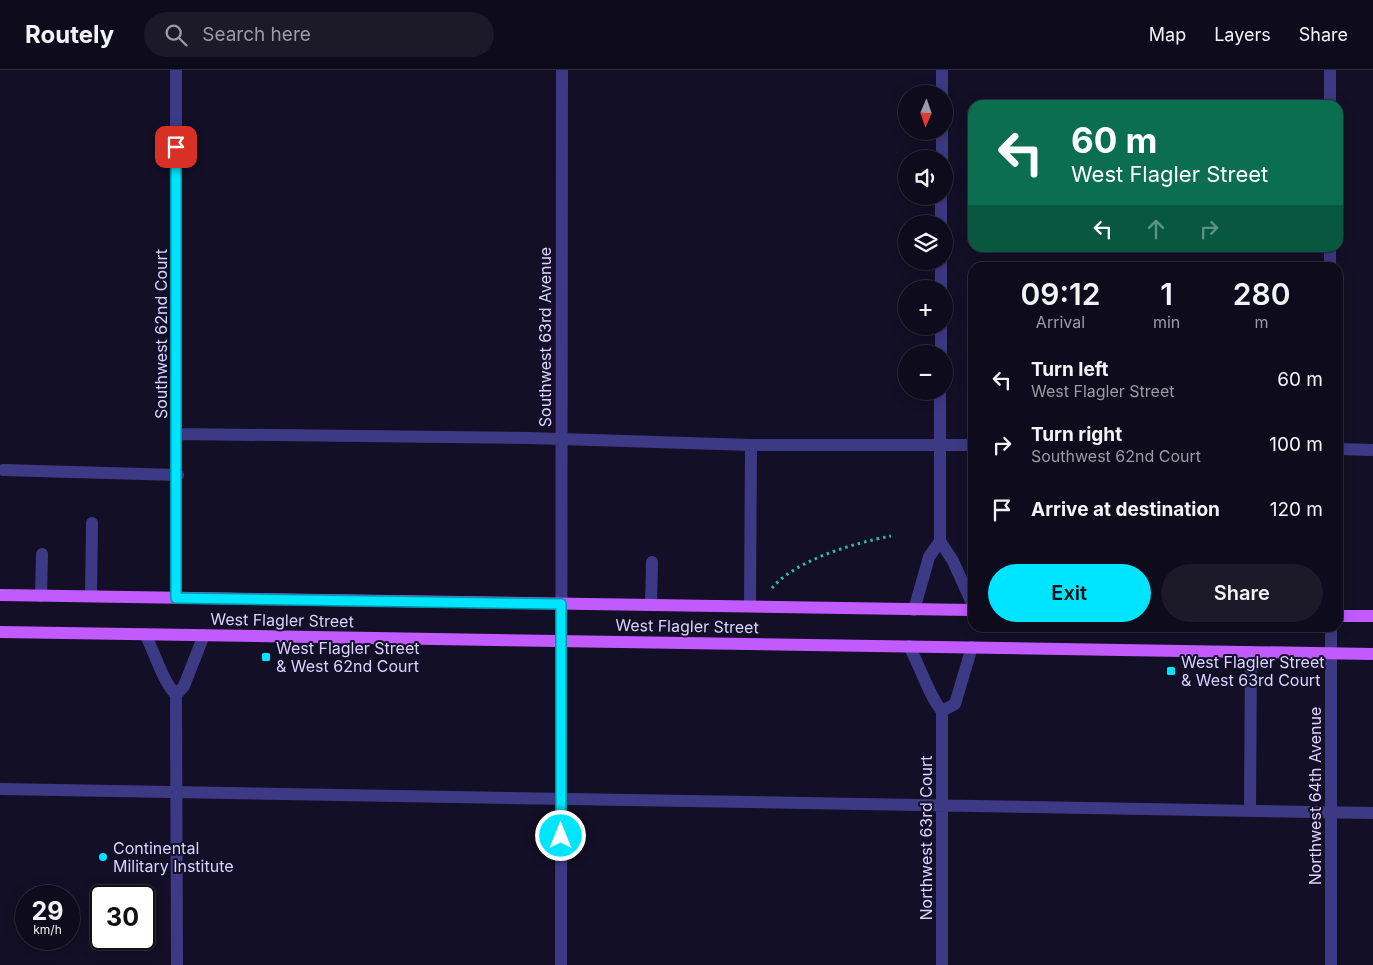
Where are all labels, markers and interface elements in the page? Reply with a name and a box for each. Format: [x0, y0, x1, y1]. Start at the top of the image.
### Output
search box [144, 12, 494, 57]
text: Routely [25, 20, 114, 49]
icon: search [162, 21, 190, 49]
text: Search here [202, 23, 311, 46]
text: Map [1149, 24, 1186, 45]
text: Layers [1214, 24, 1271, 45]
text: Share [1299, 24, 1348, 45]
north arrow [898, 85, 952, 140]
map controls [898, 85, 953, 400]
text: 60 m [1071, 119, 1158, 161]
icon: left [988, 120, 1053, 185]
pin [155, 126, 197, 168]
icon: arrive [162, 133, 190, 161]
button: sound [898, 150, 953, 205]
text: West Flagler Street [1071, 161, 1268, 187]
button: layers [898, 215, 953, 270]
icon: left [1089, 215, 1117, 243]
icon: ahead [1142, 215, 1170, 243]
icon: right [1195, 215, 1223, 243]
street label: Southwest 63rd Avenue [535, 247, 555, 427]
street label: Southwest 62nd Court [151, 249, 171, 419]
text: 09:12 [1021, 276, 1100, 312]
text: 1 [1160, 276, 1173, 312]
text: 280 [1233, 276, 1290, 312]
button: + [898, 280, 953, 335]
text: Arrival [1036, 312, 1085, 332]
text: min [1153, 312, 1180, 332]
text: m [1255, 312, 1269, 332]
button: − [898, 345, 953, 400]
text: Turn left [1031, 358, 1109, 381]
icon: left [988, 366, 1016, 394]
text: 60 m [1277, 368, 1323, 391]
text: West Flagler Street [1031, 381, 1174, 401]
text: Turn right [1031, 423, 1122, 446]
icon: right [988, 431, 1016, 459]
text: 100 m [1269, 433, 1323, 456]
text: Southwest 62nd Court [1031, 446, 1201, 466]
icon: arrive [988, 496, 1016, 524]
text: Arrive at destination [1031, 498, 1220, 521]
text: 120 m [1270, 498, 1323, 521]
button: Exit [988, 564, 1151, 622]
button: Share [1161, 564, 1323, 622]
street label: West Flagler Street [210, 609, 354, 631]
street label: West Flagler Street [615, 615, 759, 637]
place label: West Flagler Street & West 62nd Court [276, 638, 419, 676]
marker: West Flagler Street & West 62nd Court [260, 651, 272, 663]
place label: West Flagler Street & West 63rd Court [1181, 652, 1324, 690]
marker: West Flagler Street & West 63rd Court [1165, 665, 1177, 677]
street label: Northwest 64th Avenue [1305, 707, 1325, 885]
street label: Northwest 63rd Court [916, 755, 936, 921]
position arrow [534, 809, 586, 861]
place label: Continental Military Institute [113, 838, 234, 876]
marker: Continental Military Institute [97, 851, 109, 863]
speed limit sign: 30 [90, 885, 155, 950]
text: 29 [32, 896, 63, 926]
text: km/h [33, 922, 62, 937]

